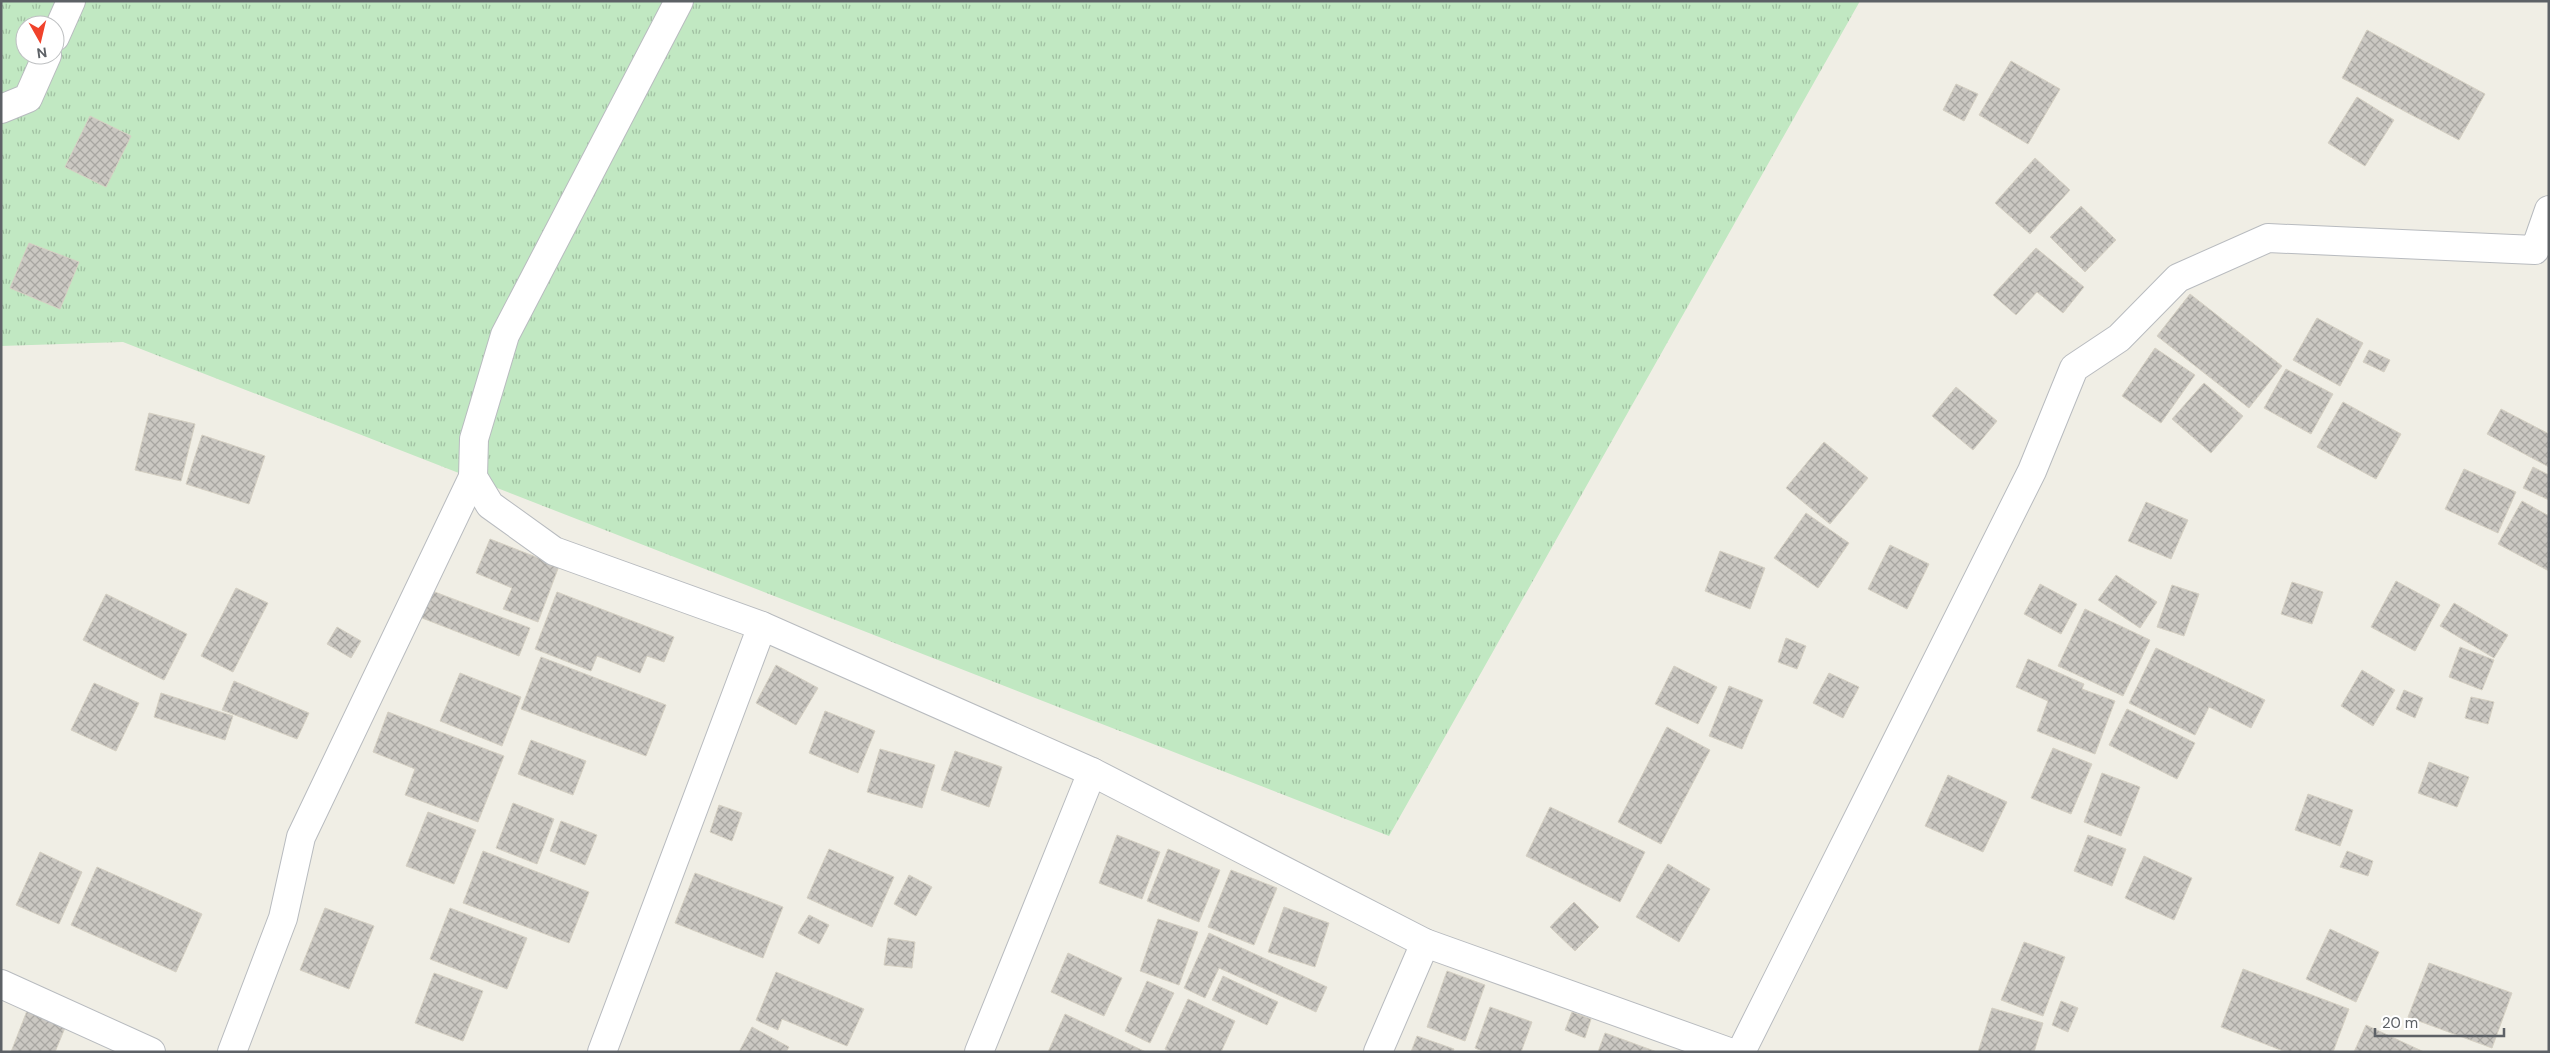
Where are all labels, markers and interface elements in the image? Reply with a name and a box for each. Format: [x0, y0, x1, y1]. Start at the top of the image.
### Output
north arrow [15, 15, 65, 65]
text: N [35, 43, 48, 62]
scale bar [2375, 1006, 2504, 1038]
text: 20 m [2382, 1013, 2418, 1033]

